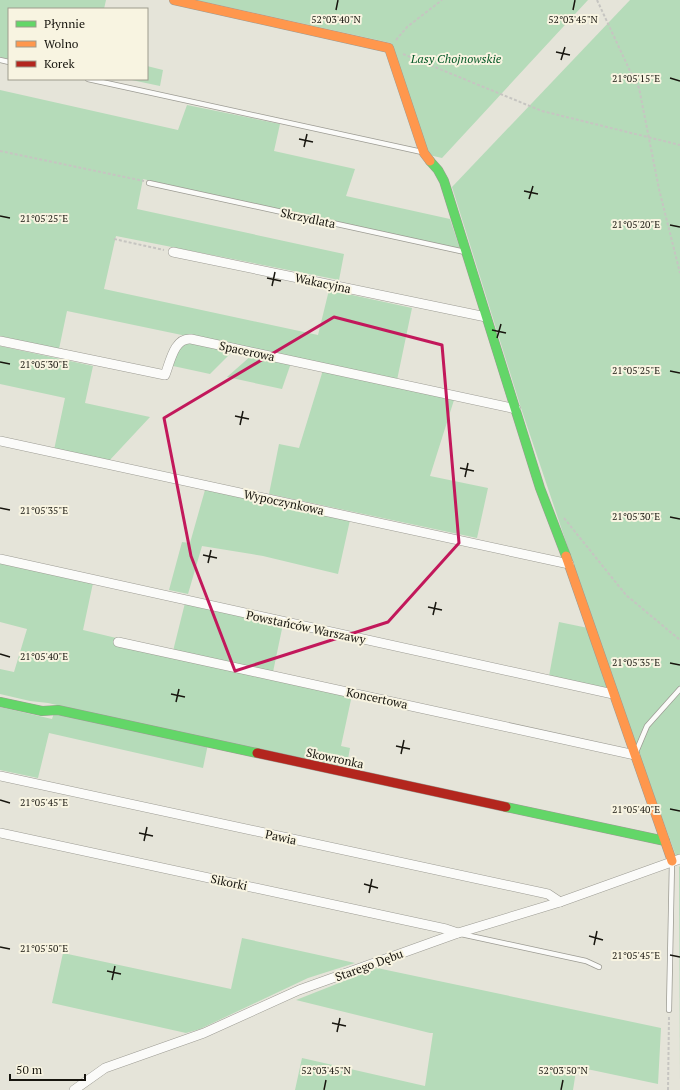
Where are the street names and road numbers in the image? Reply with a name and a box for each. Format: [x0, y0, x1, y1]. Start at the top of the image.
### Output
street label: Skrzydlata [279, 205, 337, 231]
street label: Wakacyjna [294, 270, 352, 296]
street label: Spacerowa [218, 338, 276, 364]
street label: Wypoczynkowa [242, 486, 326, 518]
street label: Powstańców Warszawy [245, 607, 368, 647]
street label: Koncertowa [345, 684, 409, 712]
street label: Skowronka [305, 745, 365, 771]
street label: Pawia [264, 826, 298, 848]
street label: Sikorki [209, 871, 249, 893]
street label: Starego Dębu [333, 946, 405, 984]

